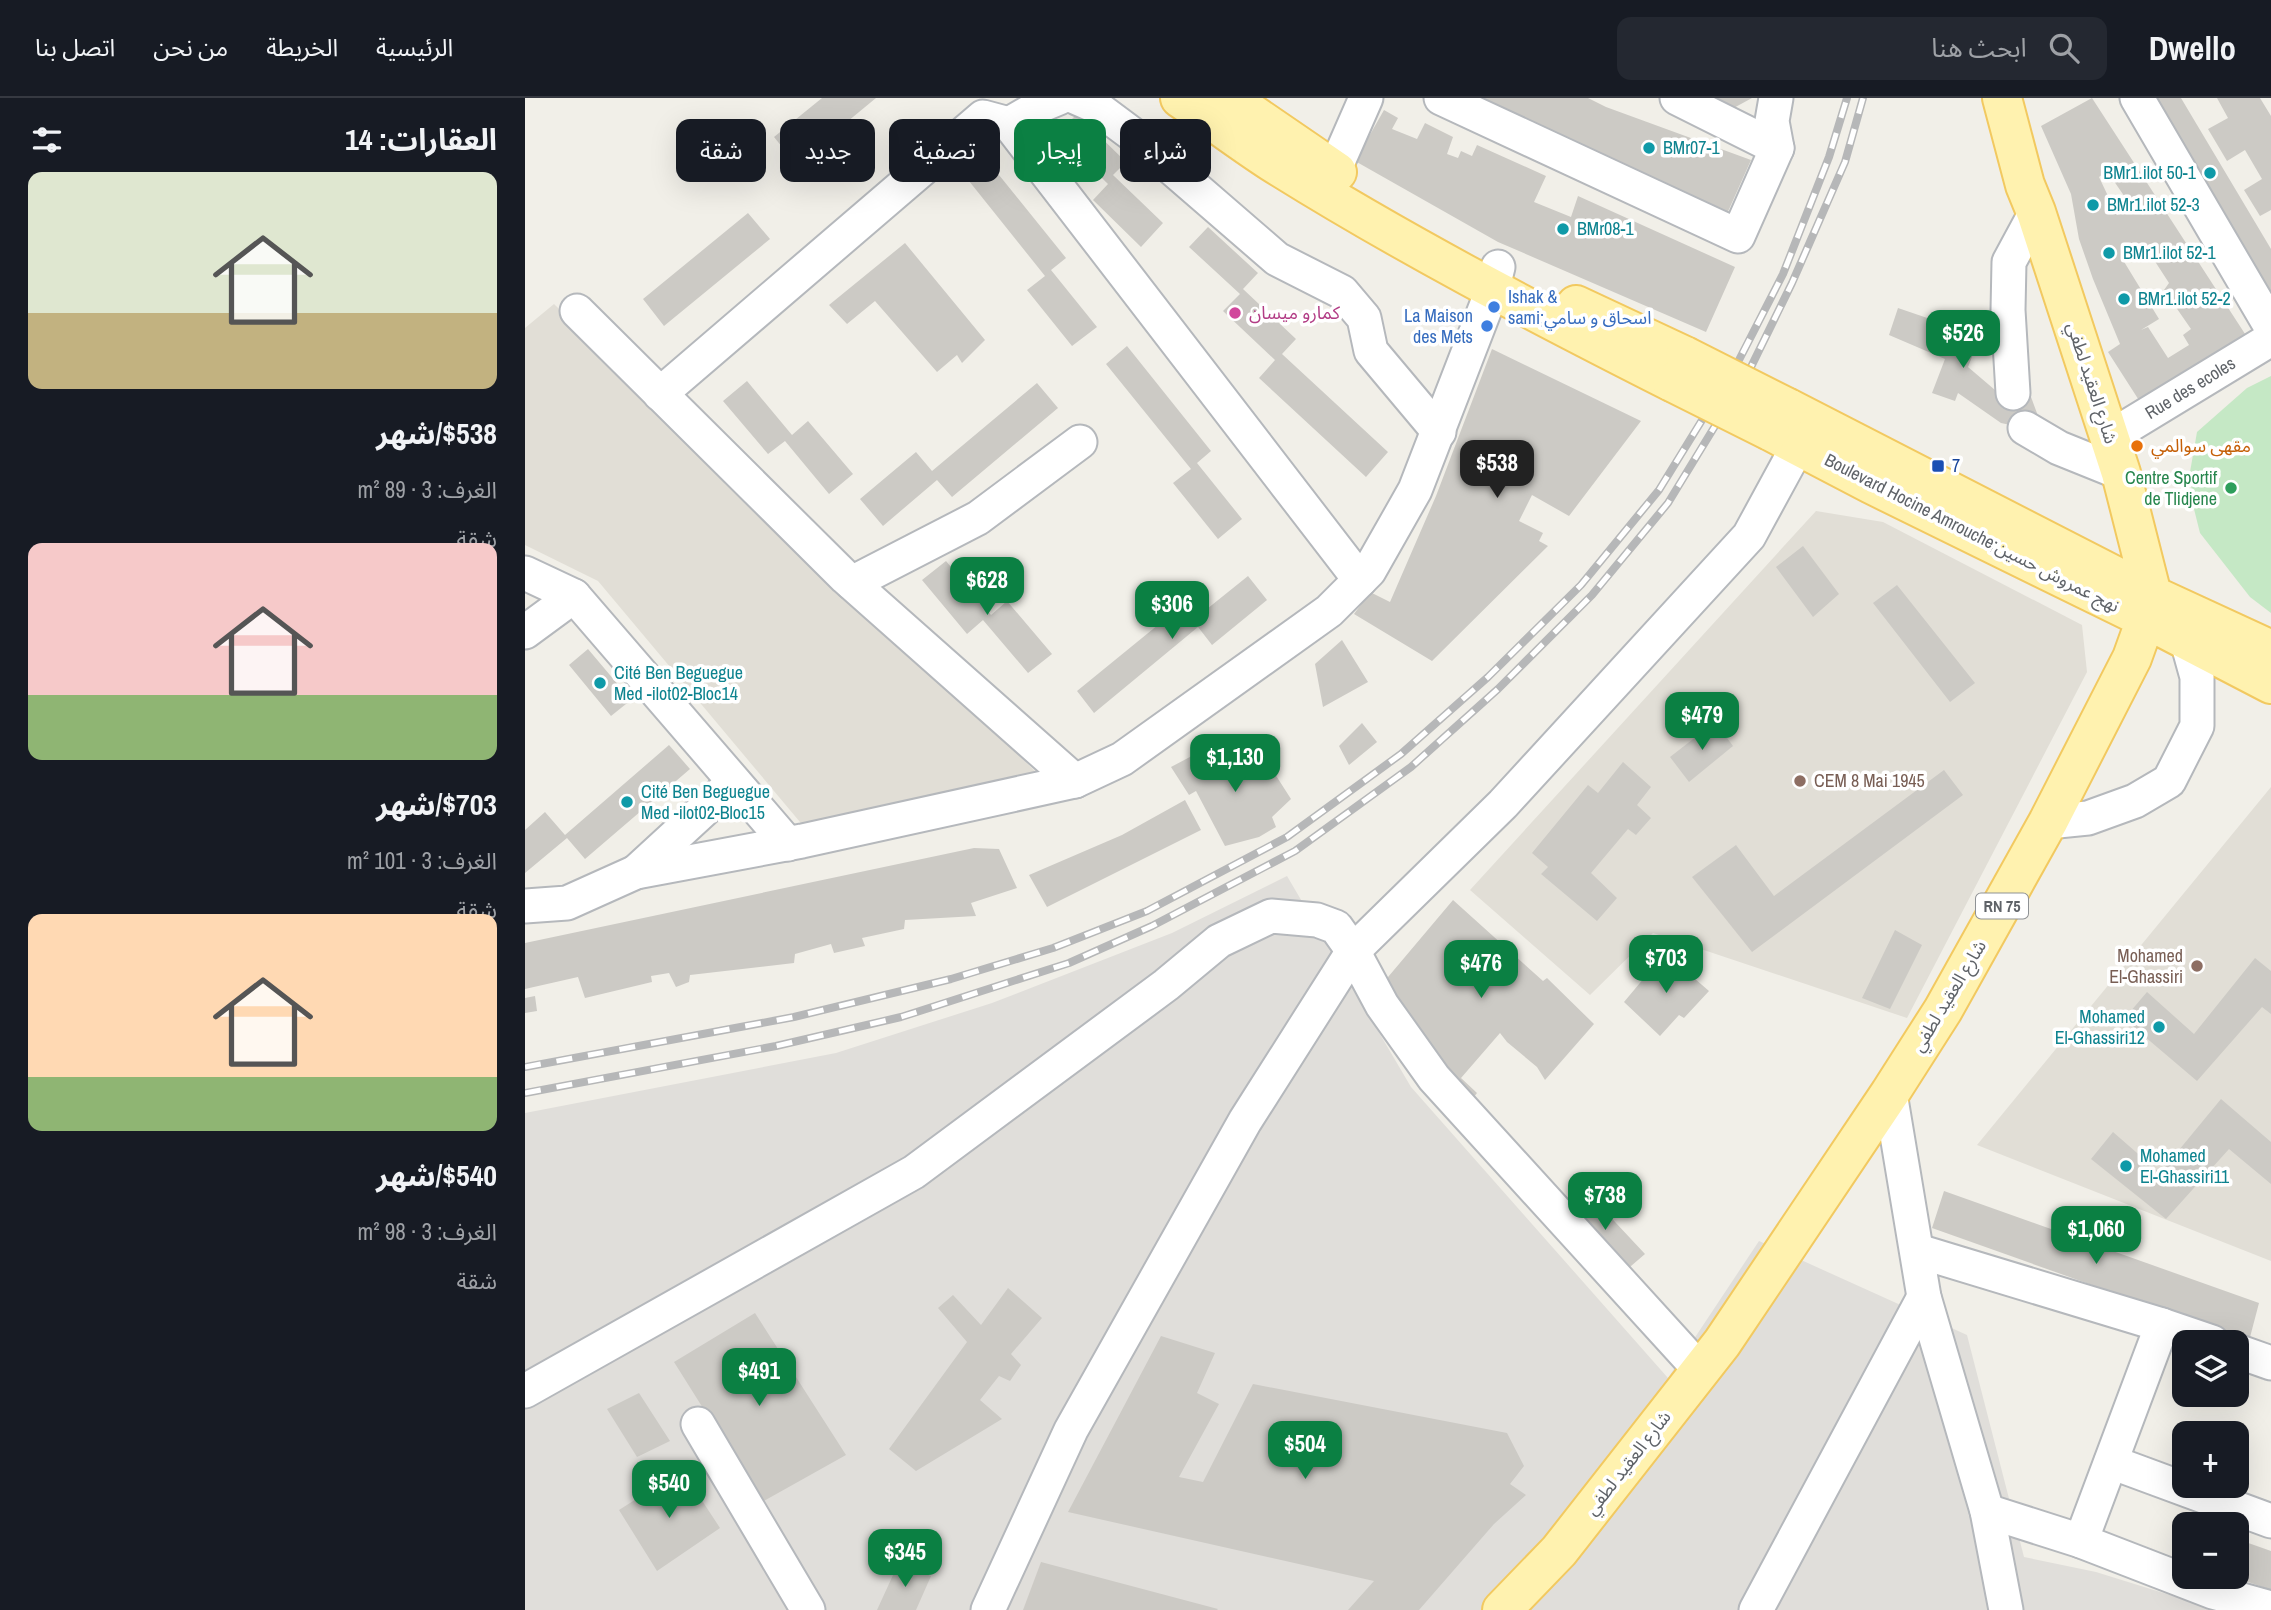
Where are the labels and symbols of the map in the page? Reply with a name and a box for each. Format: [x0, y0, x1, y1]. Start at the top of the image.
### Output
place label: BMr07-1 [1663, 135, 1720, 160]
marker: BMr07-1 [1641, 140, 1657, 156]
place label: BMr1.ilot 50-1 [2103, 160, 2197, 185]
marker: BMr1.ilot 50-1 [2202, 165, 2218, 181]
place label: BMr1.ilot 52-3 [2107, 192, 2200, 217]
marker: BMr1.ilot 52-3 [2085, 197, 2101, 213]
place label: BMr08-1 [1577, 216, 1634, 241]
marker: BMr08-1 [1555, 221, 1571, 237]
place label: BMr1.ilot 52-1 [2123, 240, 2216, 265]
marker: BMr1.ilot 52-1 [2101, 245, 2117, 261]
place label: Ishak & sami;اسحاق و سامي [1508, 284, 1651, 331]
place label: BMr1.ilot 52-2 [2138, 286, 2231, 311]
marker: BMr1.ilot 52-2 [2116, 291, 2132, 307]
marker: Ishak & sami;اسحاق و سامي [1486, 299, 1502, 315]
place label: كمارو ميسان [1249, 300, 1340, 325]
place label: La Maison des Mets [1404, 303, 1473, 349]
marker: كمارو ميسان [1227, 305, 1243, 321]
pin: $526 [1922, 310, 2004, 370]
marker: La Maison des Mets [1479, 318, 1495, 334]
street label: شارع العقيد لطفي [2059, 319, 2124, 447]
street label: Rue des ecoles [2140, 351, 2240, 425]
place label: مقهى سوالمي [2151, 433, 2251, 459]
marker: مقهى سوالمي [2129, 438, 2145, 454]
pin: $538 [1456, 440, 1538, 500]
street label: Boulevard Hocine Amrouche;نهج عمروش حسين [1820, 447, 2124, 619]
place label: 7 [1952, 453, 1960, 478]
marker: 7 [1930, 458, 1946, 474]
place label: Centre Sportif de Tlidjene [2125, 465, 2218, 511]
marker: Centre Sportif de Tlidjene [2223, 480, 2239, 496]
pin: $628 [946, 558, 1028, 617]
pin: $306 [1131, 582, 1213, 641]
place label: Cité Ben Beguegue Med -ilot02-Bloc14 [614, 660, 743, 706]
marker: Cité Ben Beguegue Med -ilot02-Bloc14 [592, 675, 608, 691]
pin: $479 [1661, 692, 1743, 752]
pin: $1,130 [1178, 734, 1292, 794]
place label: CEM 8 Mai 1945 [1814, 768, 1925, 793]
marker: CEM 8 Mai 1945 [1792, 773, 1808, 789]
place label: Cité Ben Beguegue Med -ilot02-Bloc15 [641, 779, 770, 825]
marker: Cité Ben Beguegue Med -ilot02-Bloc15 [619, 794, 635, 810]
road number: RN 75 [1976, 894, 2028, 918]
street label: شارع العقيد لطفي [1905, 935, 1994, 1057]
pin: $703 [1625, 936, 1707, 995]
pin: $476 [1440, 940, 1522, 1000]
place label: Mohamed El-Ghassiri [2109, 943, 2183, 989]
marker: Mohamed El-Ghassiri [2189, 958, 2205, 974]
place label: Mohamed El-Ghassiri12 [2055, 1004, 2145, 1050]
marker: Mohamed El-Ghassiri12 [2151, 1019, 2167, 1035]
place label: Mohamed El-Ghassiri11 [2140, 1143, 2230, 1189]
marker: Mohamed El-Ghassiri11 [2118, 1158, 2134, 1174]
pin: $738 [1564, 1172, 1646, 1232]
pin: $1,060 [2039, 1206, 2153, 1266]
pin: $491 [718, 1348, 800, 1408]
street label: شارع العقيد لطفي [1579, 1405, 1678, 1521]
pin: $504 [1264, 1422, 1346, 1481]
pin: $540 [628, 1460, 710, 1520]
pin: $345 [864, 1530, 946, 1589]

